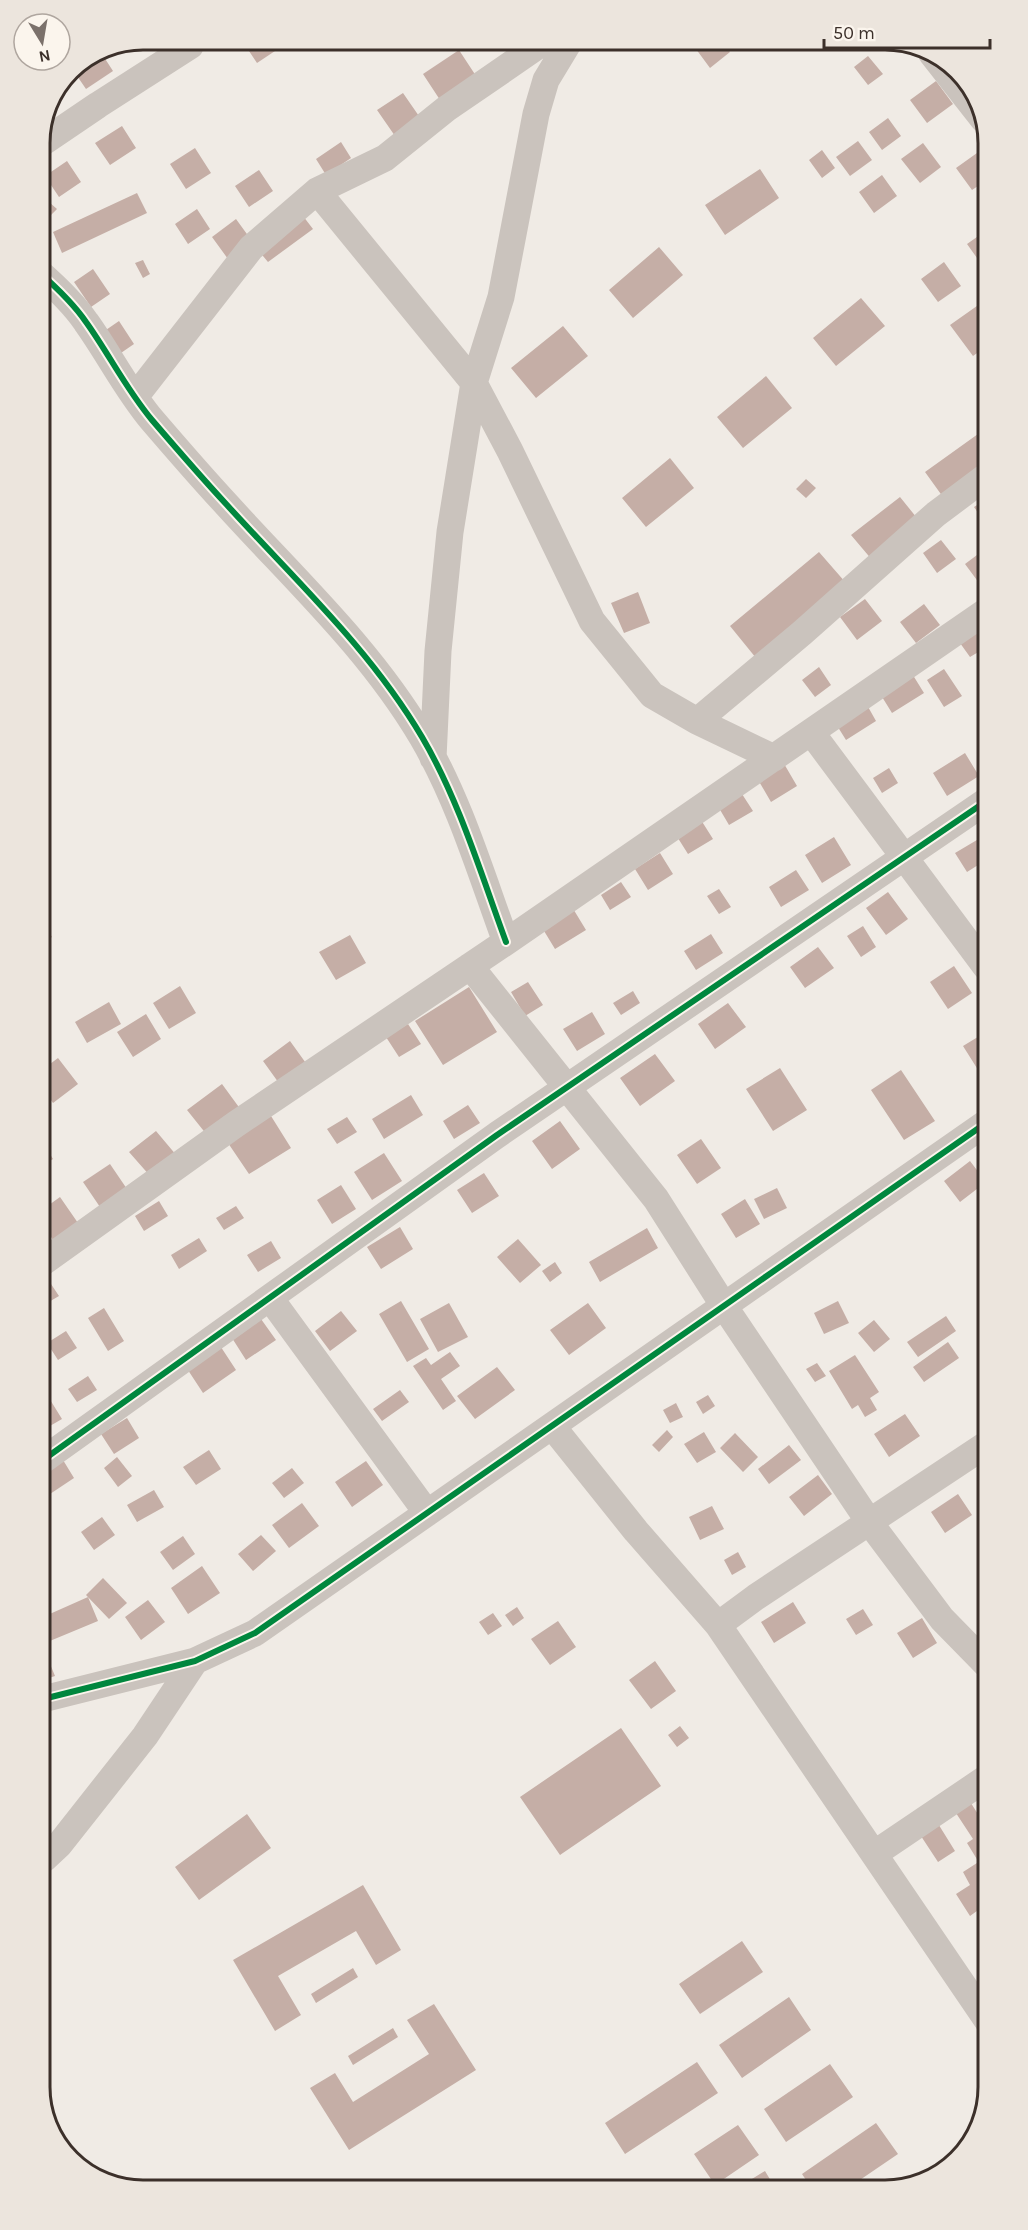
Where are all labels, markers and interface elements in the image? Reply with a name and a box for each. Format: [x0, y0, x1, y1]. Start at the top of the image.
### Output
north arrow [12, 12, 72, 72]
scale bar [824, 12, 990, 50]
text: 50 m [833, 22, 875, 44]
text: N [37, 46, 52, 67]

